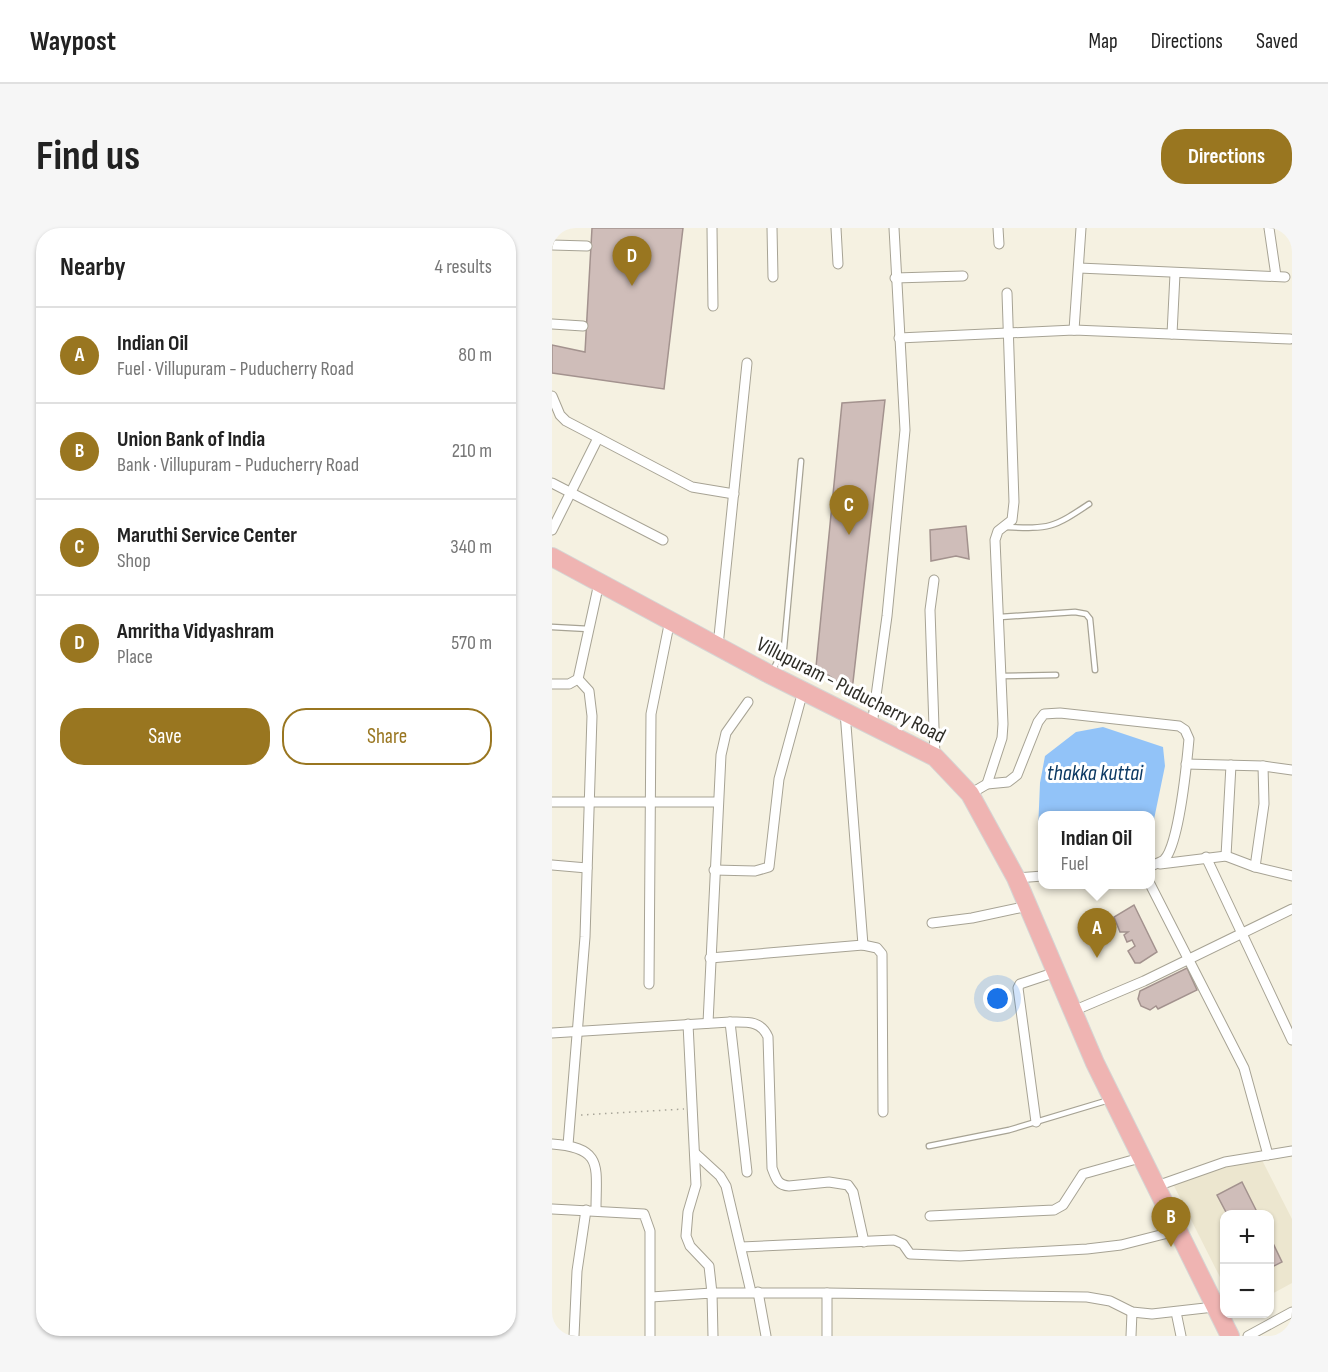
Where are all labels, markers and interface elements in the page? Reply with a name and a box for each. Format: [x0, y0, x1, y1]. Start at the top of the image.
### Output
text: Waypost [30, 25, 116, 58]
text: Map [1088, 29, 1118, 54]
text: Directions [1151, 29, 1223, 54]
text: Saved [1256, 29, 1298, 54]
button: Directions [1161, 129, 1292, 184]
text: Find us [36, 131, 140, 182]
pin: D [612, 236, 652, 286]
text: Nearby [60, 252, 126, 283]
text: 4 results [435, 255, 492, 279]
text: Indian Oil [117, 330, 188, 357]
text: A [75, 343, 84, 367]
text: 80 m [458, 343, 492, 367]
text: Fuel · Villupuram - Puducherry Road [117, 357, 354, 381]
text: Union Bank of India [117, 426, 265, 453]
text: B [75, 439, 84, 463]
text: 210 m [452, 439, 492, 463]
text: Bank · Villupuram - Puducherry Road [117, 453, 359, 477]
pin: C [830, 486, 868, 535]
text: Maruthi Service Center [117, 522, 297, 549]
text: C [74, 535, 85, 559]
text: 340 m [450, 535, 492, 559]
text: Shop [117, 549, 151, 573]
text: Amritha Vidyashram [117, 618, 274, 645]
text: D [74, 631, 85, 655]
text: 570 m [451, 631, 492, 655]
street label: Villupuram - Puducherry Road [752, 631, 950, 749]
text: Place [117, 645, 153, 669]
button: Save [60, 708, 270, 765]
button: Share [282, 708, 492, 765]
water label: thakka kuttai [1047, 760, 1144, 787]
popup [1038, 811, 1155, 889]
text: Indian Oil [1061, 825, 1132, 852]
text: Fuel [1061, 852, 1089, 876]
pin: A [1078, 908, 1116, 958]
your location [983, 984, 1012, 1013]
pin: B [1152, 1198, 1190, 1247]
map controls [1220, 1210, 1274, 1318]
button: + [1220, 1210, 1274, 1264]
button: − [1220, 1264, 1274, 1318]

